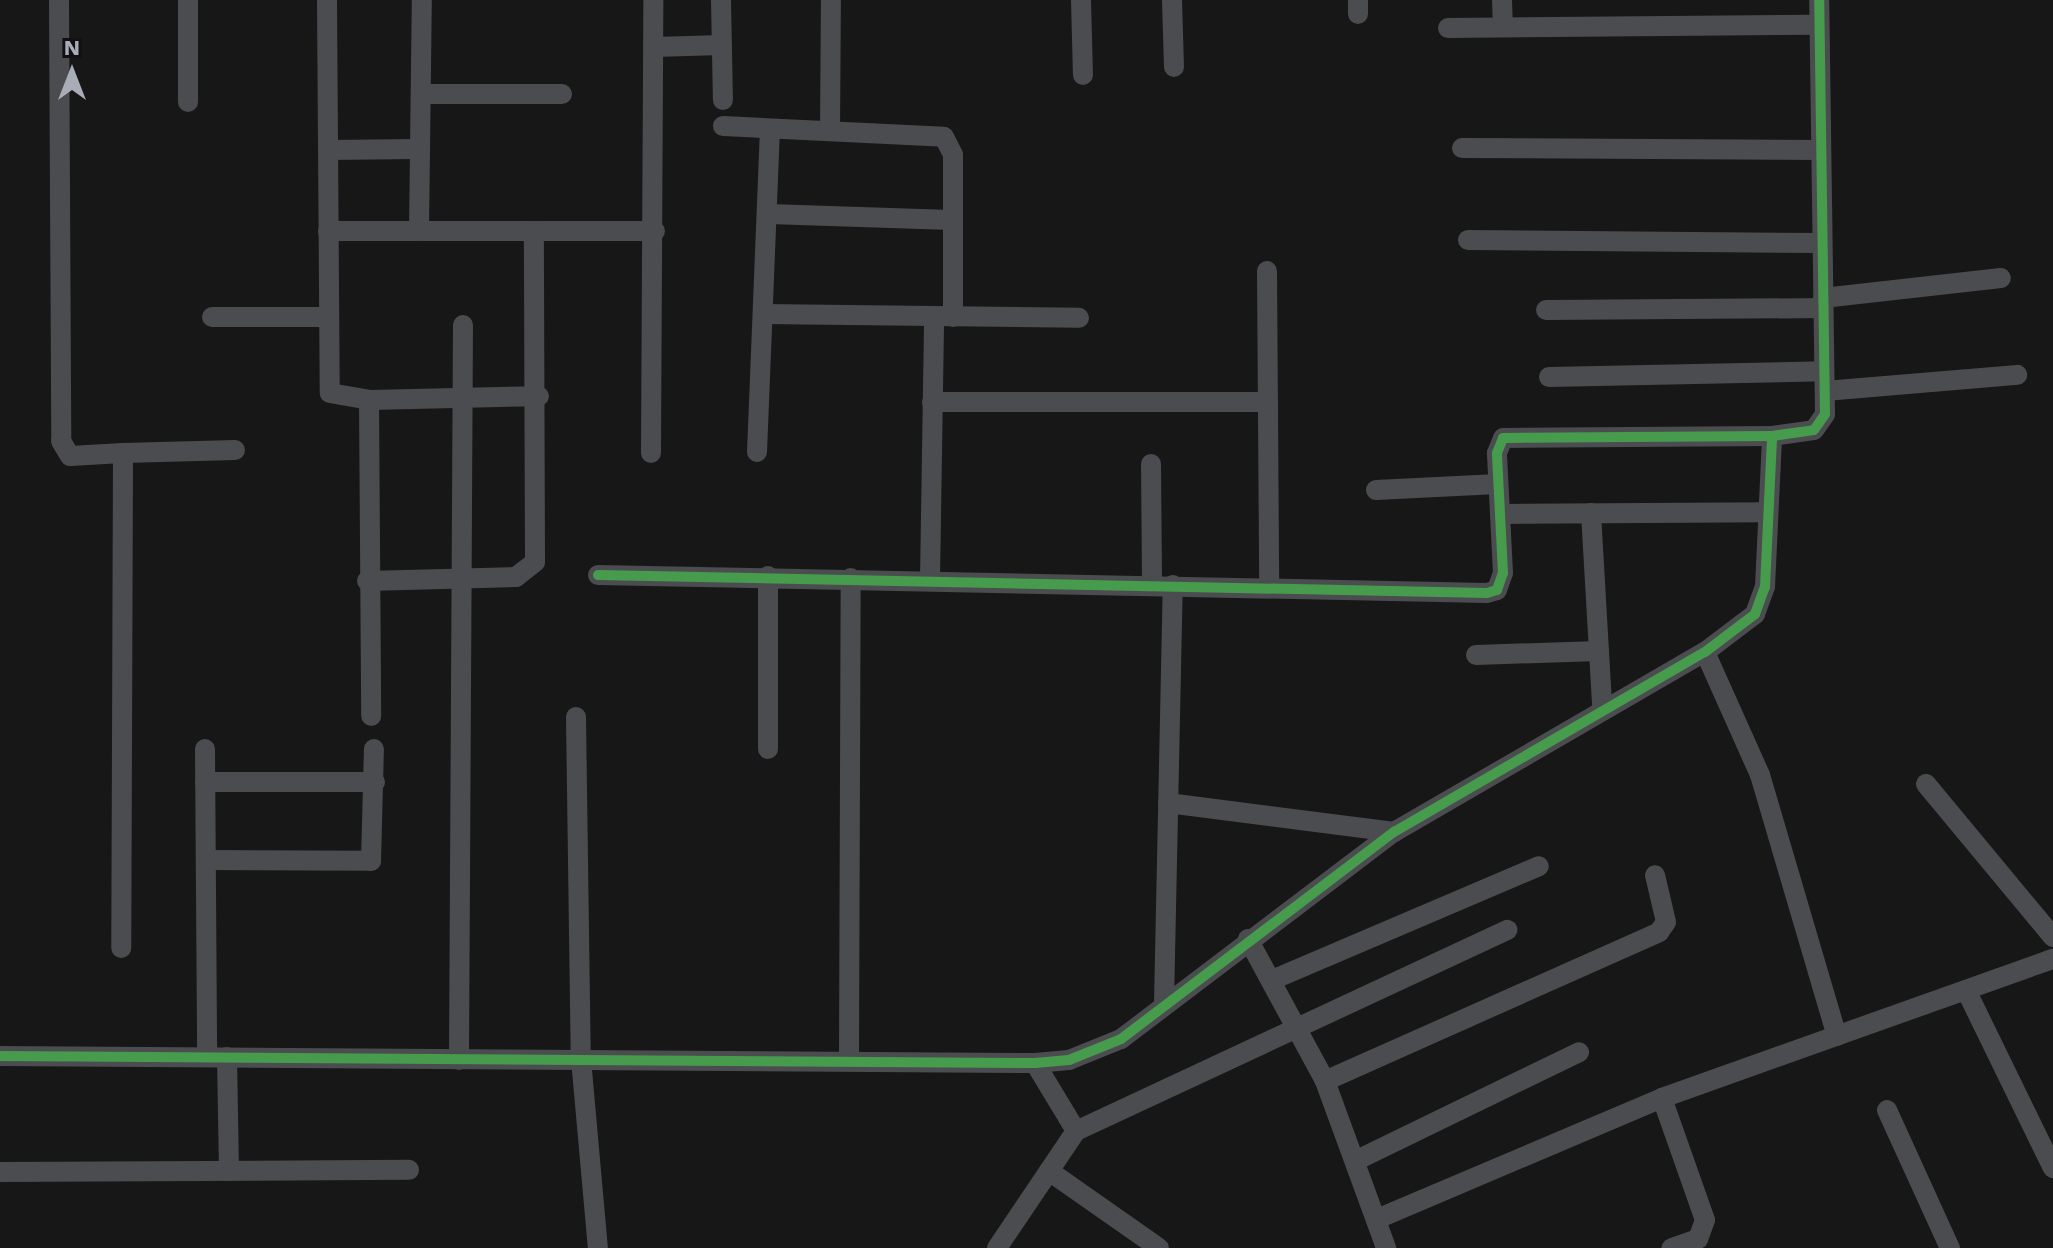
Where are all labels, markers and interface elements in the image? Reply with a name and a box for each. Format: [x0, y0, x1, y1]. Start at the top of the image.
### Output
north arrow [32, 32, 112, 112]
text: N [64, 35, 80, 60]

